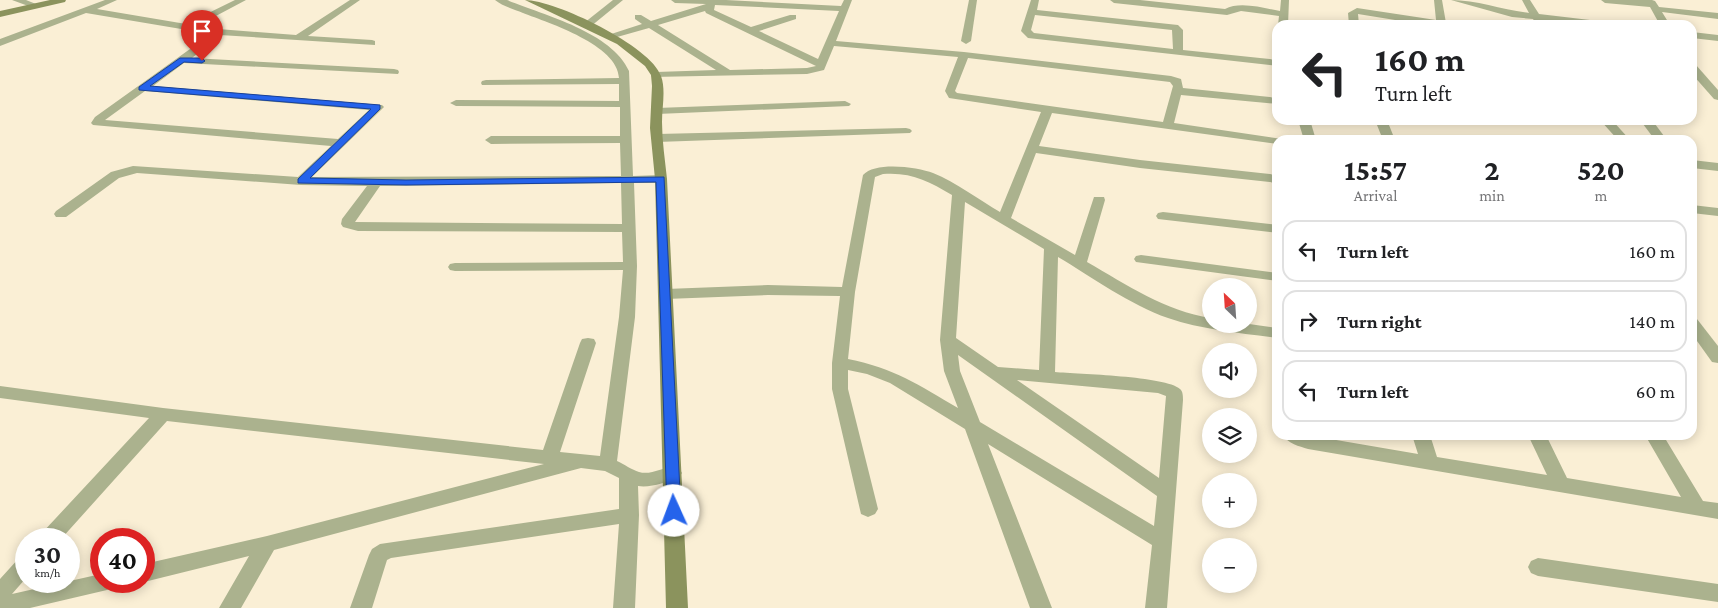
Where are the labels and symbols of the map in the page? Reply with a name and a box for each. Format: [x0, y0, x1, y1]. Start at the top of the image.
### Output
pin [181, 10, 223, 61]
north arrow [1202, 278, 1258, 332]
position arrow [647, 484, 699, 536]
speed limit sign: 40 [90, 528, 155, 593]

